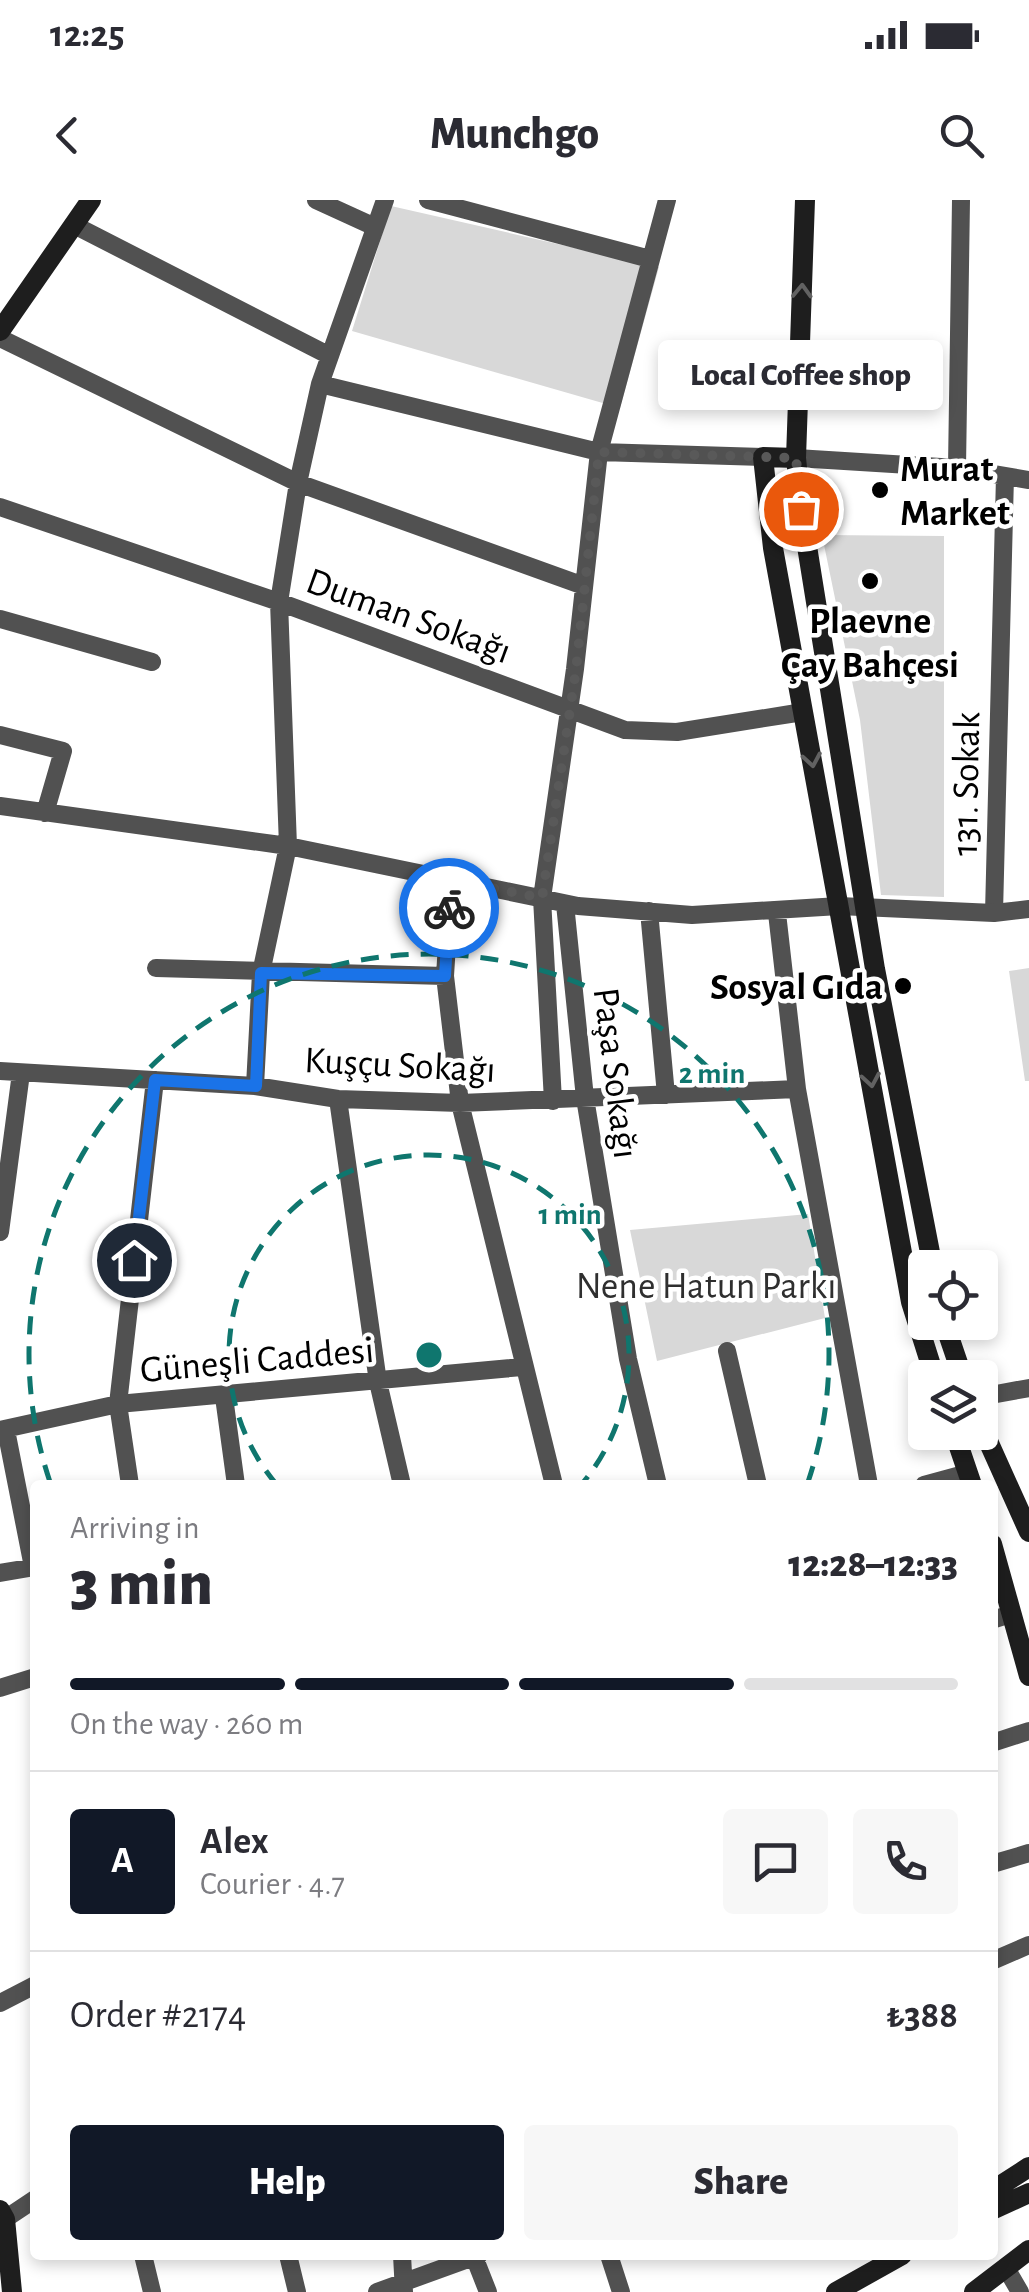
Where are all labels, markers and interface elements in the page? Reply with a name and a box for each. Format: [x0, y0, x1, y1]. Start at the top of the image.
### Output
text: 12:25 [50, 16, 125, 54]
icon: back [40, 108, 95, 163]
icon: search [934, 108, 989, 163]
text: Munchgo [430, 112, 599, 157]
one-way arrow [792, 282, 813, 298]
callout: Local Coffee shop [658, 339, 944, 409]
text: Local Coffee shop [690, 359, 911, 391]
place label: Murat Market [900, 451, 1010, 533]
pin [759, 467, 844, 552]
marker: Murat Market [869, 479, 891, 501]
icon: bag [774, 482, 829, 537]
street label: Duman Sokağı [301, 562, 516, 671]
marker: Plaevne Çay Bahçesi [859, 570, 881, 592]
place label: Plaevne Çay Bahçesi [781, 603, 959, 685]
street label: 131. Sokak [947, 711, 987, 856]
one-way arrow [801, 752, 822, 768]
courier [399, 858, 499, 958]
icon: bike [422, 881, 477, 936]
place label: Sosyal Gıda [710, 969, 883, 1007]
marker: Sosyal Gıda [892, 975, 914, 997]
street label: Paşa Sokağı [586, 986, 644, 1161]
street label: Kuşçu Sokağı [303, 1042, 497, 1090]
text: 2 min [679, 1059, 745, 1089]
one-way arrow [859, 1071, 880, 1088]
text: 1 min [538, 1200, 602, 1230]
pin [92, 1218, 177, 1303]
icon: home [107, 1233, 162, 1288]
map controls [908, 1250, 998, 1450]
button: locate [908, 1250, 998, 1340]
park label: Nene Hatun Parkı [576, 1268, 836, 1306]
street label: Güneşli Caddesi [139, 1332, 376, 1390]
centre of rings [411, 1337, 447, 1373]
button: layers [908, 1360, 998, 1450]
text: Arriving in [70, 1512, 199, 1544]
text: 12:28–12:33 [788, 1546, 958, 1584]
text: 3 min [70, 1552, 213, 1617]
text: On the way · 260 m [70, 1708, 303, 1740]
button: chat [723, 1809, 828, 1914]
button: phone [853, 1809, 958, 1914]
text: Alex [200, 1823, 269, 1861]
text: A [111, 1842, 134, 1880]
text: Courier · 4.7 [200, 1868, 345, 1900]
text: Order #2174 [70, 1997, 246, 2035]
text: ₺388 [886, 1997, 958, 2035]
button: Help [70, 2125, 504, 2240]
button: Share [524, 2125, 958, 2240]

